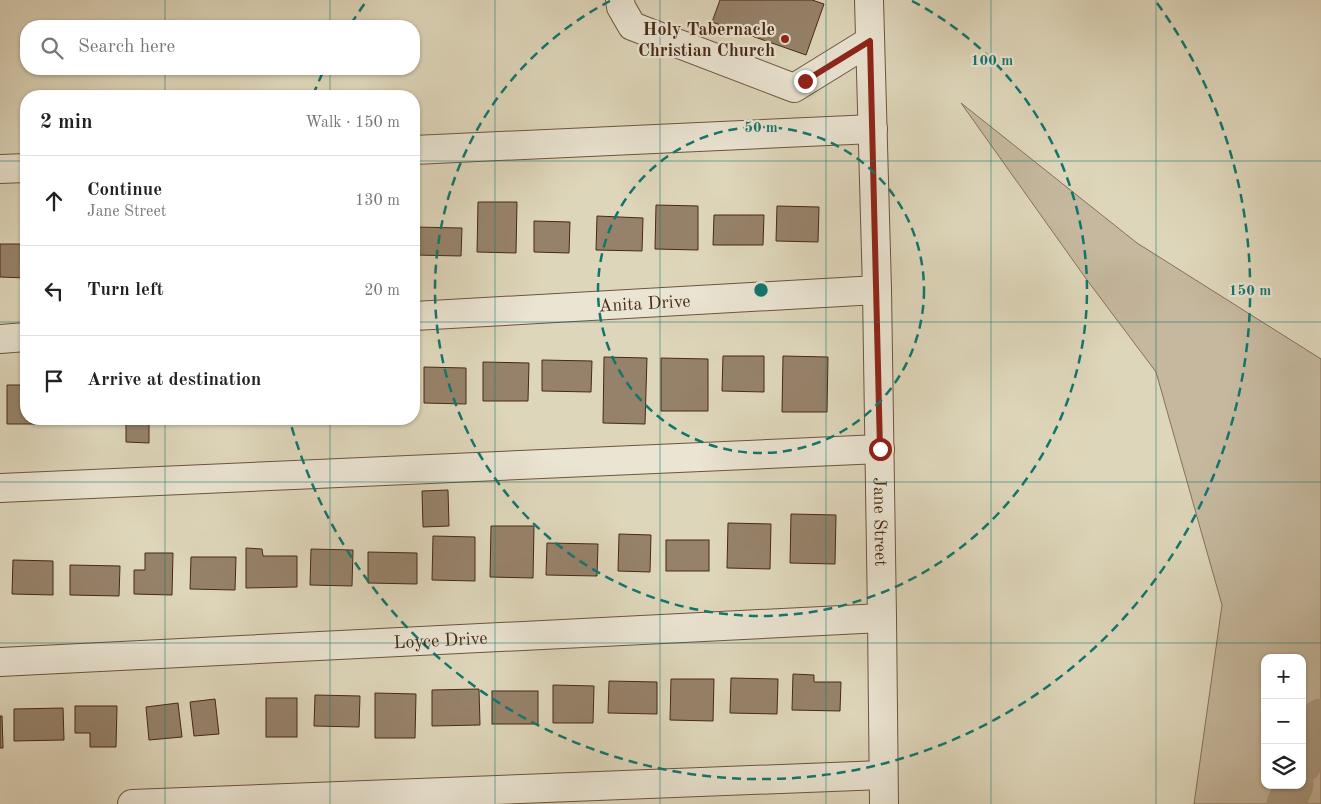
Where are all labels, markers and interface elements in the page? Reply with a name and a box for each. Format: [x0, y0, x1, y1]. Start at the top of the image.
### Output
search box [20, 20, 420, 75]
place label: Holy Tabernacle Christian Church [638, 21, 775, 60]
marker: Holy Tabernacle Christian Church [779, 33, 791, 45]
icon: search [38, 34, 66, 62]
text: Search here [78, 38, 175, 57]
text: 100 m [971, 54, 1013, 69]
route end [794, 70, 817, 93]
text: 2 min [40, 112, 93, 133]
text: Walk · 150 m [305, 115, 400, 131]
text: 50 m [744, 121, 778, 136]
text: Continue [87, 181, 162, 200]
icon: ahead [40, 187, 68, 215]
text: 130 m [355, 193, 400, 209]
text: Jane Street [87, 204, 166, 220]
icon: left [40, 277, 68, 305]
text: Turn left [87, 281, 164, 300]
centre of rings [752, 281, 770, 299]
text: 20 m [364, 283, 400, 299]
text: 150 m [1229, 284, 1271, 299]
street label: Anita Drive [598, 292, 691, 316]
icon: arrive [40, 367, 68, 395]
text: Arrive at destination [87, 371, 261, 390]
route start [869, 438, 892, 461]
street label: Jane Street [870, 477, 889, 567]
street label: Loyce Drive [393, 630, 488, 652]
map controls [1261, 654, 1306, 789]
button: + [1261, 654, 1306, 699]
button: − [1261, 699, 1306, 744]
button: layers [1261, 744, 1306, 789]

